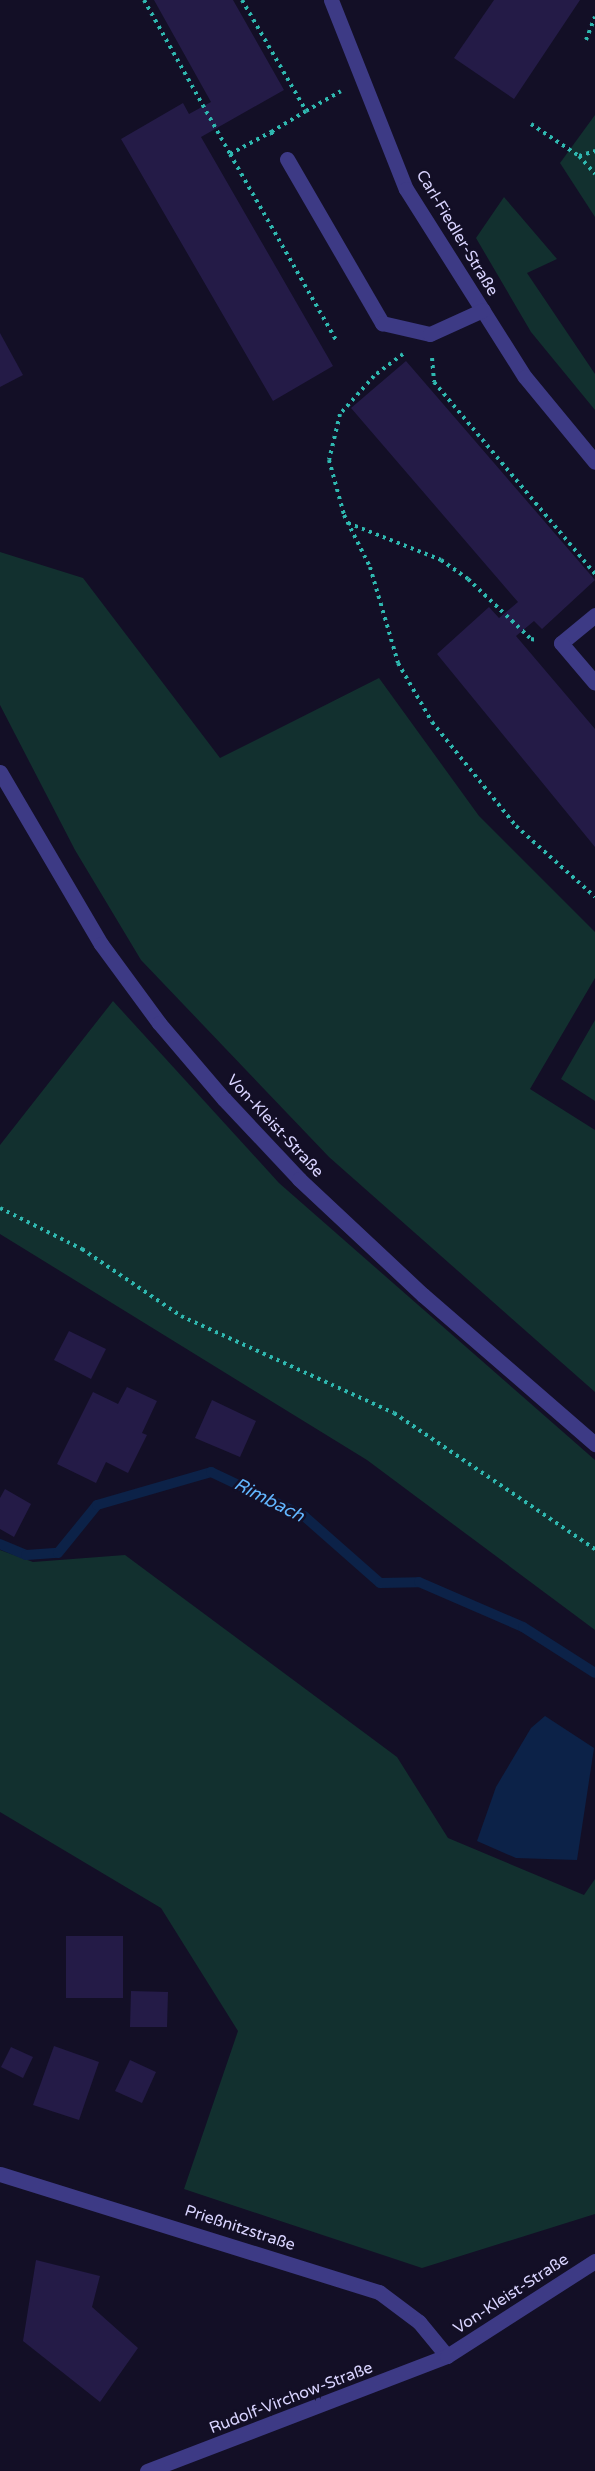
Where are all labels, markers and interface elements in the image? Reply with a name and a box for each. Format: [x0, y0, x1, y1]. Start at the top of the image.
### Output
street label: Carl-Fiedler-Straße [412, 167, 502, 299]
street label: Von-Kleist-Straße [222, 1071, 328, 1181]
water label: Rimbach [230, 1473, 308, 1527]
street label: Prießnitzstraße [182, 2201, 298, 2255]
street label: Von-Kleist-Straße [450, 2250, 572, 2338]
street label: Rudolf-Virchow-Straße [207, 2358, 375, 2438]

